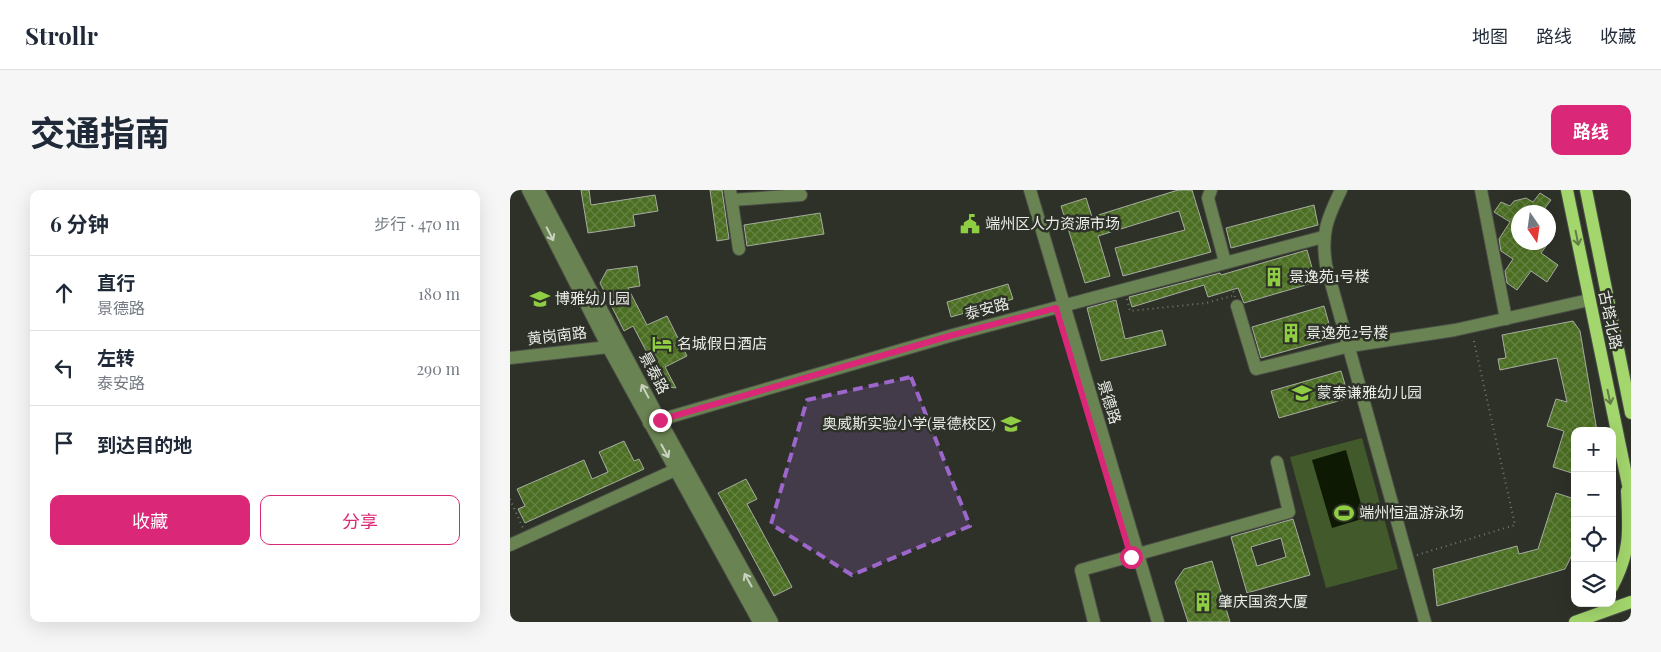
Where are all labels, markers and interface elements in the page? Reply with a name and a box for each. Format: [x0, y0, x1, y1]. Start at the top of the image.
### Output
text: Strollr [25, 19, 98, 51]
text: 地图 [1472, 24, 1508, 48]
text: 路线 [1536, 24, 1572, 48]
text: 收藏 [1600, 24, 1636, 48]
button: 路线 [1551, 105, 1631, 155]
text: 交通指南 [30, 108, 170, 155]
north arrow [1511, 205, 1556, 250]
text: 6 分钟 [50, 209, 109, 237]
text: 步行 · 470 m [374, 213, 460, 234]
public building icon: 端州区人力资源市场 [959, 213, 981, 235]
place label: 端州区人力资源市场 [985, 213, 1120, 233]
one-way arrow [545, 226, 555, 241]
one-way arrow [1572, 229, 1582, 245]
building icon: 景逸苑1号楼 [1263, 266, 1285, 288]
place label: 景逸苑1号楼 [1289, 266, 1370, 286]
text: 直行 [97, 269, 135, 295]
icon: ahead [50, 279, 78, 307]
text: 180 m [418, 283, 460, 304]
school or university icon: 博雅幼儿园 [529, 288, 551, 310]
place label: 博雅幼儿园 [555, 288, 630, 308]
street label: 古塔北路 [1595, 288, 1627, 351]
street label: 泰安路 [962, 293, 1011, 324]
text: 景德路 [97, 297, 145, 318]
street label: 黄岗南路 [526, 321, 588, 349]
building icon: 景逸苑2号楼 [1280, 322, 1302, 344]
place label: 景逸苑2号楼 [1306, 322, 1388, 342]
hotel icon: 名城假日酒店 [651, 333, 673, 355]
place label: 名城假日酒店 [677, 333, 767, 353]
text: 左转 [97, 344, 135, 370]
street label: 景泰路 [635, 348, 674, 397]
icon: left [50, 354, 78, 382]
text: 290 m [416, 358, 460, 379]
text: 泰安路 [97, 372, 145, 393]
street label: 景德路 [1094, 377, 1126, 426]
school or university icon: 蒙泰谦雅幼儿园 [1291, 382, 1313, 404]
place label: 蒙泰谦雅幼儿园 [1317, 382, 1422, 402]
one-way arrow [640, 383, 650, 398]
one-way arrow [1605, 389, 1615, 405]
route end [649, 409, 672, 432]
place label: 奥威斯实验小学(景德校区) [822, 413, 996, 433]
school or university icon: 奥威斯实验小学(景德校区) [1000, 413, 1022, 435]
map controls [1571, 427, 1616, 607]
button: + [1571, 427, 1616, 472]
icon: arrive [50, 429, 78, 457]
text: 到达目的地 [97, 431, 192, 457]
one-way arrow [660, 444, 670, 458]
button: − [1571, 472, 1616, 517]
button: 收藏 [50, 495, 250, 545]
button: 分享 [260, 495, 460, 545]
sports icon: 端州恒温游泳场 [1333, 502, 1355, 524]
place label: 端州恒温游泳场 [1359, 502, 1464, 522]
button: locate [1571, 517, 1616, 562]
route start [1120, 546, 1143, 569]
button: layers [1571, 562, 1616, 607]
one-way arrow [743, 572, 753, 587]
building icon: 肇庆国资大厦 [1192, 591, 1214, 613]
place label: 肇庆国资大厦 [1218, 591, 1308, 611]

